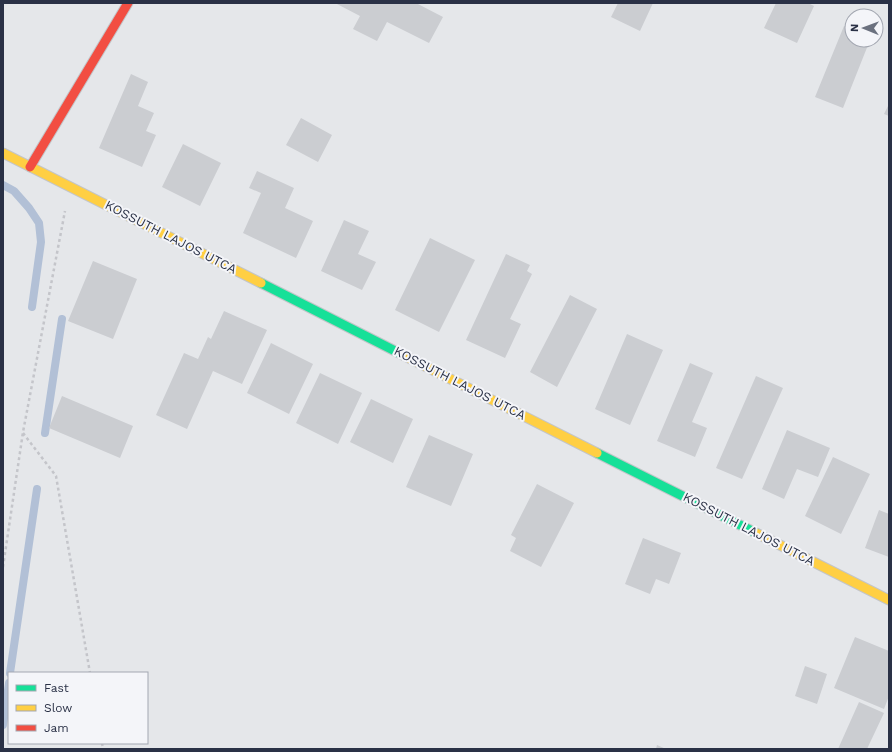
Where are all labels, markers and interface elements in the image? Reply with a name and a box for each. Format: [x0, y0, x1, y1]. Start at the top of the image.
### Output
north arrow [844, 8, 884, 48]
text: N [848, 24, 861, 32]
street label: KOSSUTH LAJOS UTCA [103, 197, 240, 277]
street label: KOSSUTH LAJOS UTCA [392, 343, 529, 423]
street label: KOSSUTH LAJOS UTCA [681, 489, 818, 569]
legend [8, 672, 148, 744]
text: Fast [44, 681, 69, 695]
text: Slow [44, 701, 72, 715]
text: Jam [44, 721, 69, 735]

